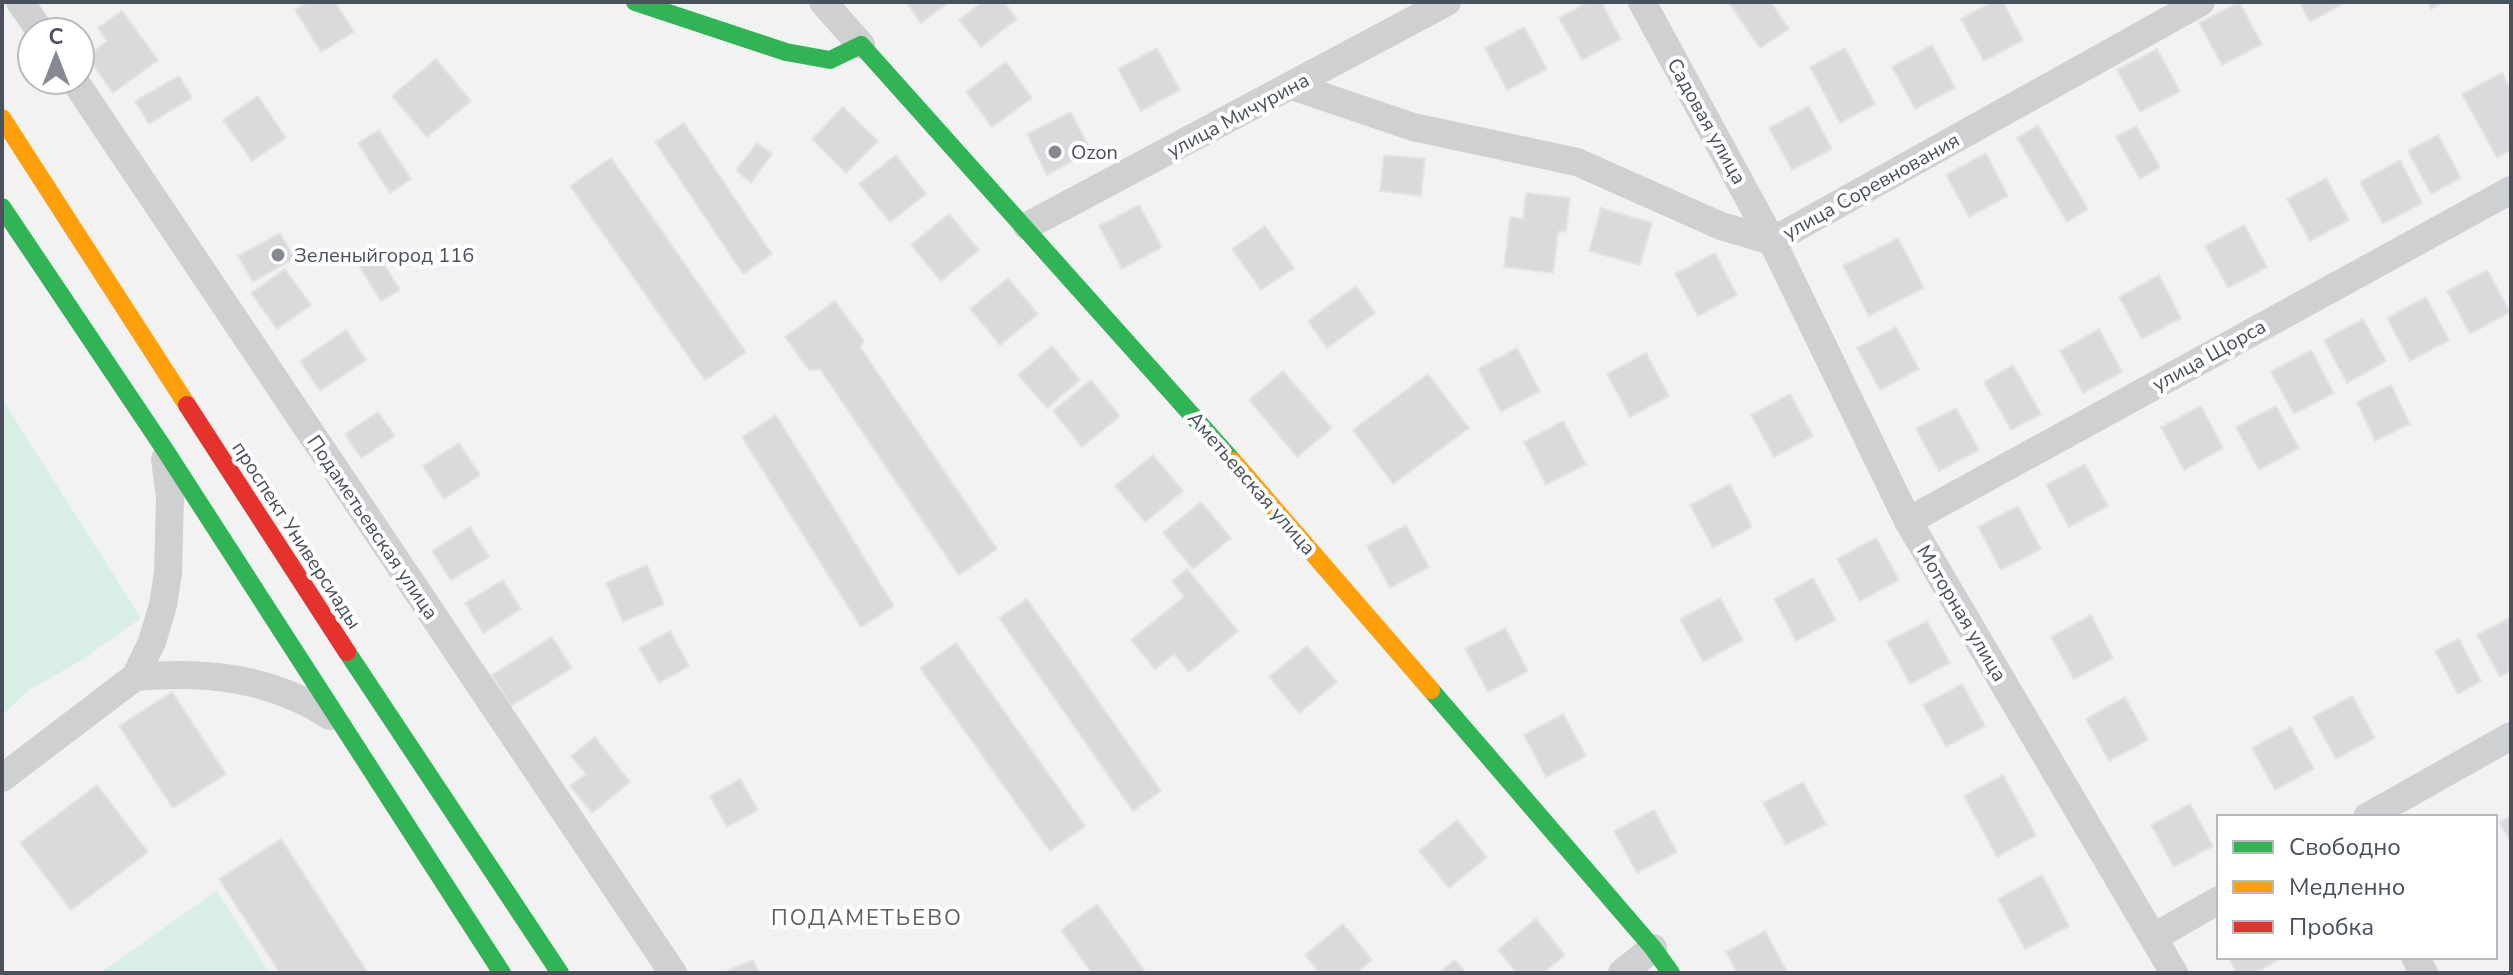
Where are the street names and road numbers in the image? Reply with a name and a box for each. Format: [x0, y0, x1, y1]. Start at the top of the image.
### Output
street label: Садовая улица [1661, 53, 1752, 189]
street label: улица Мичурина [1162, 67, 1314, 164]
street label: улица Соревнования [1778, 127, 1964, 246]
street label: улица Щорса [2148, 313, 2271, 398]
street label: Аметьевская улица [1182, 406, 1322, 561]
street label: Подаметьевская улица [301, 430, 444, 625]
street label: проспект Универсиады [226, 436, 367, 634]
street label: Моторная улица [1910, 540, 2013, 687]

